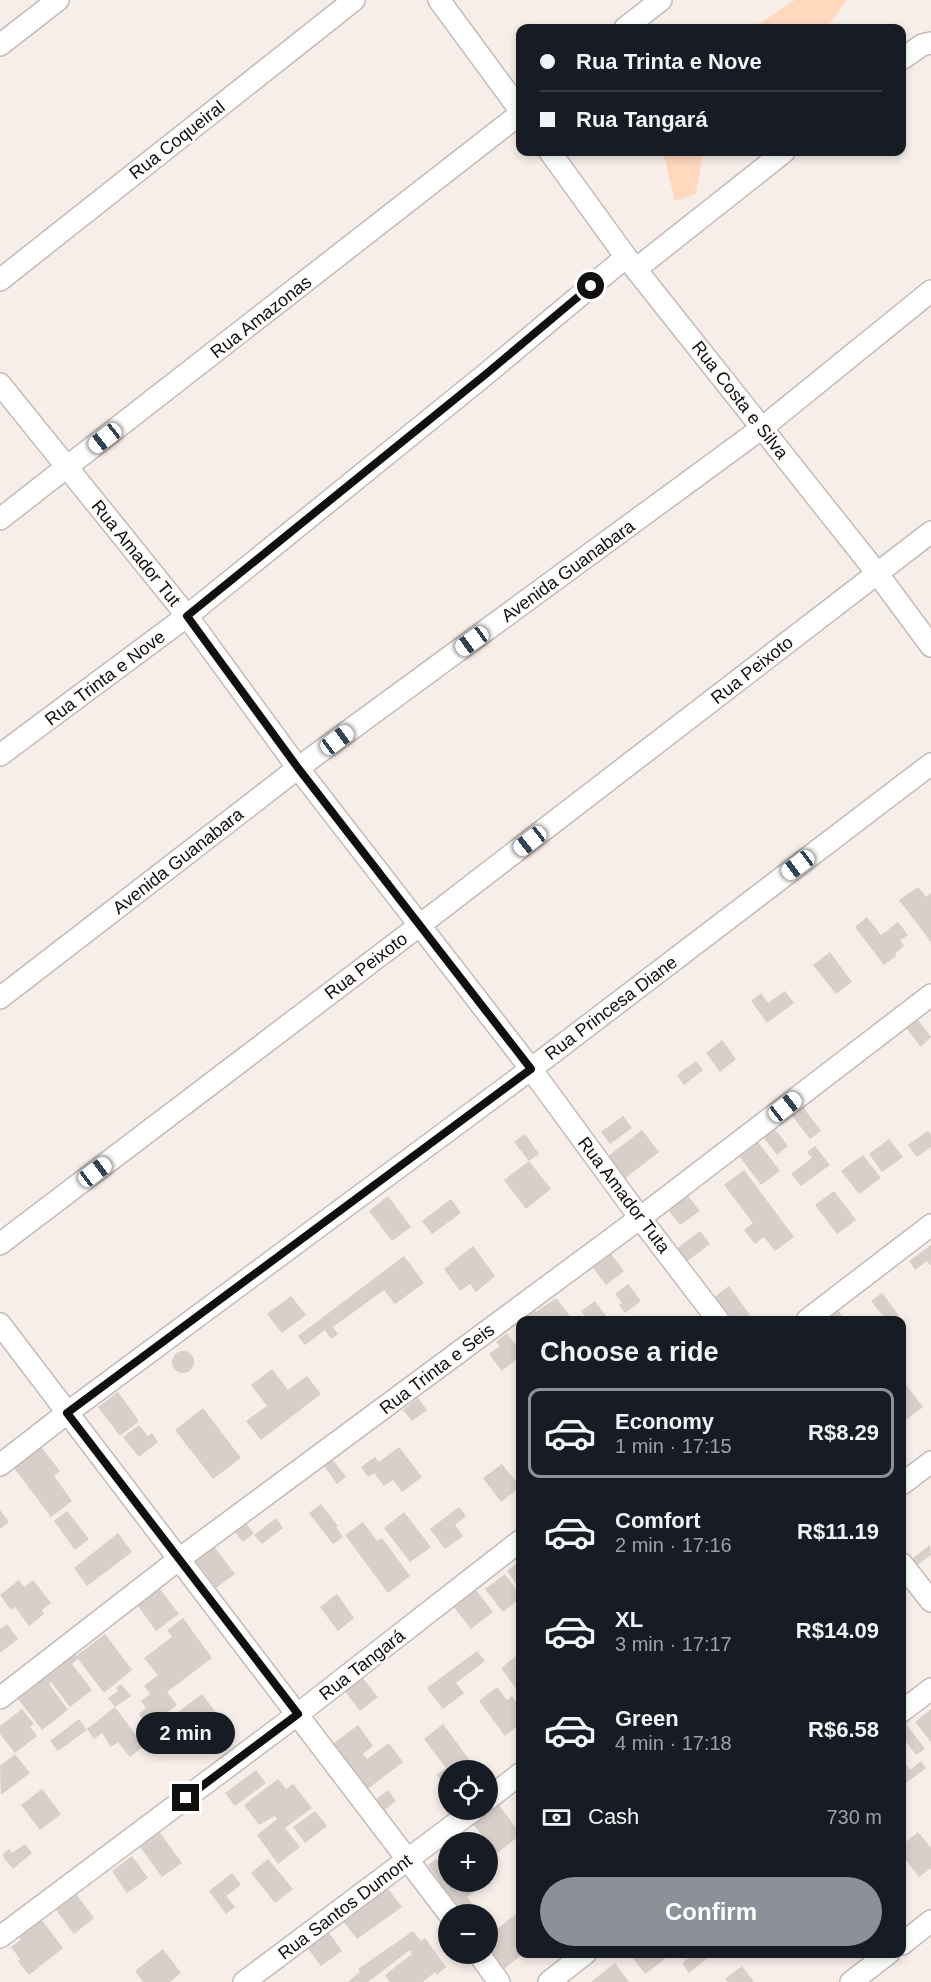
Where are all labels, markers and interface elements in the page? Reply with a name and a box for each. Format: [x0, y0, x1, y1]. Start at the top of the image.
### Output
text: Rua Trinta e Nove [576, 49, 762, 74]
street label: Rua Coqueiral [126, 97, 228, 183]
text: Rua Tangará [576, 107, 708, 132]
street label: Rua Amazonas [207, 272, 315, 362]
route start [577, 272, 604, 299]
street label: Rua Costa e Silva [688, 337, 793, 464]
car [85, 420, 125, 456]
street label: Rua Amador Tut [87, 496, 185, 610]
street label: Avenida Guanabara [497, 515, 639, 626]
car [452, 623, 492, 659]
street label: Rua Trinta e Nove [41, 626, 169, 730]
street label: Rua Peixoto [707, 632, 797, 708]
car [317, 722, 357, 758]
street label: Avenida Guanabara [109, 803, 248, 918]
car [510, 823, 550, 859]
car [778, 847, 818, 883]
street label: Rua Peixoto [321, 929, 411, 1003]
street label: Rua Princesa Diane [541, 952, 681, 1064]
car [765, 1089, 805, 1125]
street label: Rua Amador Tuta [574, 1133, 675, 1258]
car [75, 1154, 115, 1190]
street label: Rua Trinta e Seis [376, 1319, 498, 1419]
text: Choose a ride [540, 1337, 719, 1367]
icon: car [543, 1406, 597, 1460]
text: Economy [615, 1409, 714, 1434]
text: R$8.29 [808, 1420, 879, 1445]
text: 1 min · 17:15 [615, 1435, 732, 1457]
icon: car [543, 1505, 597, 1559]
text: Comfort [615, 1508, 701, 1533]
text: R$11.19 [797, 1519, 879, 1544]
text: 2 min · 17:16 [615, 1534, 732, 1556]
icon: car [543, 1604, 597, 1658]
text: XL [615, 1607, 643, 1632]
text: R$14.09 [796, 1618, 879, 1643]
street label: Rua Tangará [315, 1625, 409, 1705]
text: 3 min · 17:17 [615, 1633, 732, 1655]
icon: car [543, 1703, 597, 1757]
text: Green [615, 1706, 679, 1731]
callout: 2 min [136, 1711, 236, 1753]
text: R$6.58 [808, 1717, 879, 1742]
text: 2 min [159, 1722, 212, 1744]
text: 4 min · 17:18 [615, 1732, 732, 1754]
map controls [438, 1760, 498, 1964]
button: locate [438, 1760, 498, 1820]
route end [172, 1784, 199, 1811]
icon: cash [540, 1801, 573, 1834]
text: Cash [588, 1804, 639, 1829]
text: 730 m [826, 1806, 882, 1828]
button: + [438, 1832, 498, 1892]
street label: Rua Santos Dumont [274, 1850, 416, 1964]
button: Confirm [540, 1877, 882, 1946]
button: − [438, 1904, 498, 1964]

